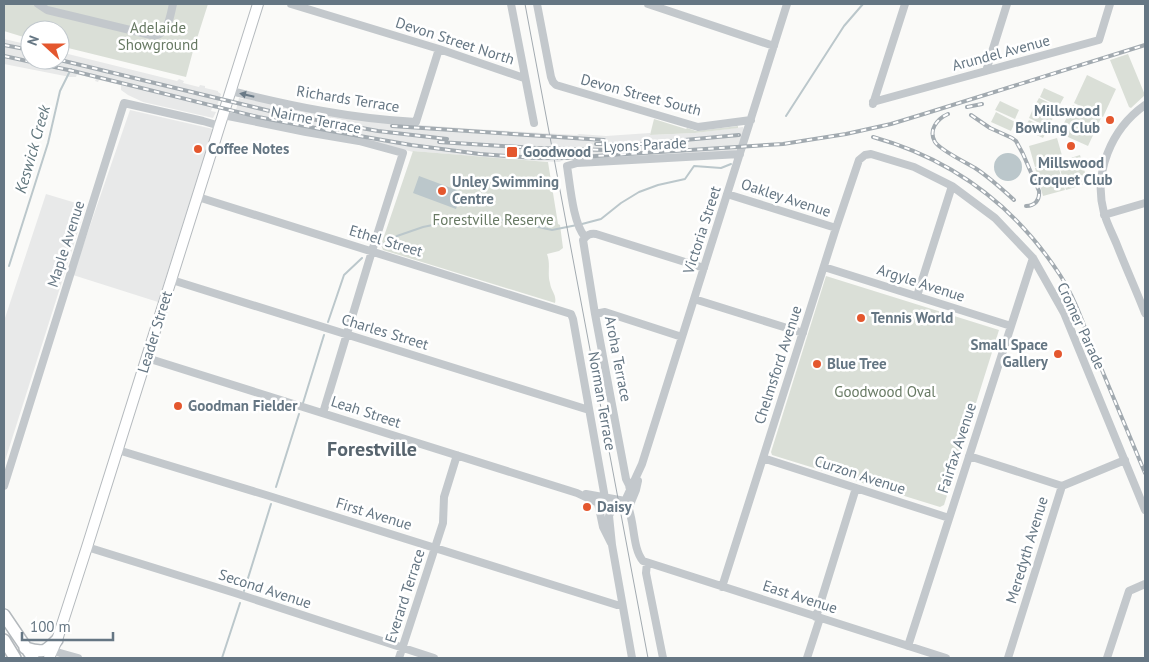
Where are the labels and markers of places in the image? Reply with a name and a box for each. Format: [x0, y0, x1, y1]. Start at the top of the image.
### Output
place label: Millswood Bowling Club [1015, 101, 1100, 137]
marker: Millswood Bowling Club [1104, 114, 1116, 126]
place label: Coffee Notes [208, 139, 289, 158]
marker: Millswood Croquet Club [1065, 140, 1077, 152]
place label: Goodwood [523, 142, 591, 161]
marker: Coffee Notes [192, 143, 204, 155]
marker: Goodwood [505, 145, 519, 159]
place label: Millswood Croquet Club [1029, 153, 1113, 189]
place label: Unley Swimming Centre [452, 172, 559, 208]
marker: Unley Swimming Centre [436, 185, 448, 197]
place label: Tennis World [871, 308, 953, 327]
marker: Tennis World [855, 312, 867, 324]
place label: Small Space Gallery [971, 335, 1049, 371]
marker: Small Space Gallery [1052, 348, 1064, 360]
place label: Blue Tree [827, 354, 887, 373]
marker: Blue Tree [811, 358, 823, 370]
place label: Goodman Fielder [188, 396, 298, 415]
marker: Goodman Fielder [172, 400, 184, 412]
place label: Daisy [597, 497, 633, 516]
marker: Daisy [581, 501, 593, 513]

